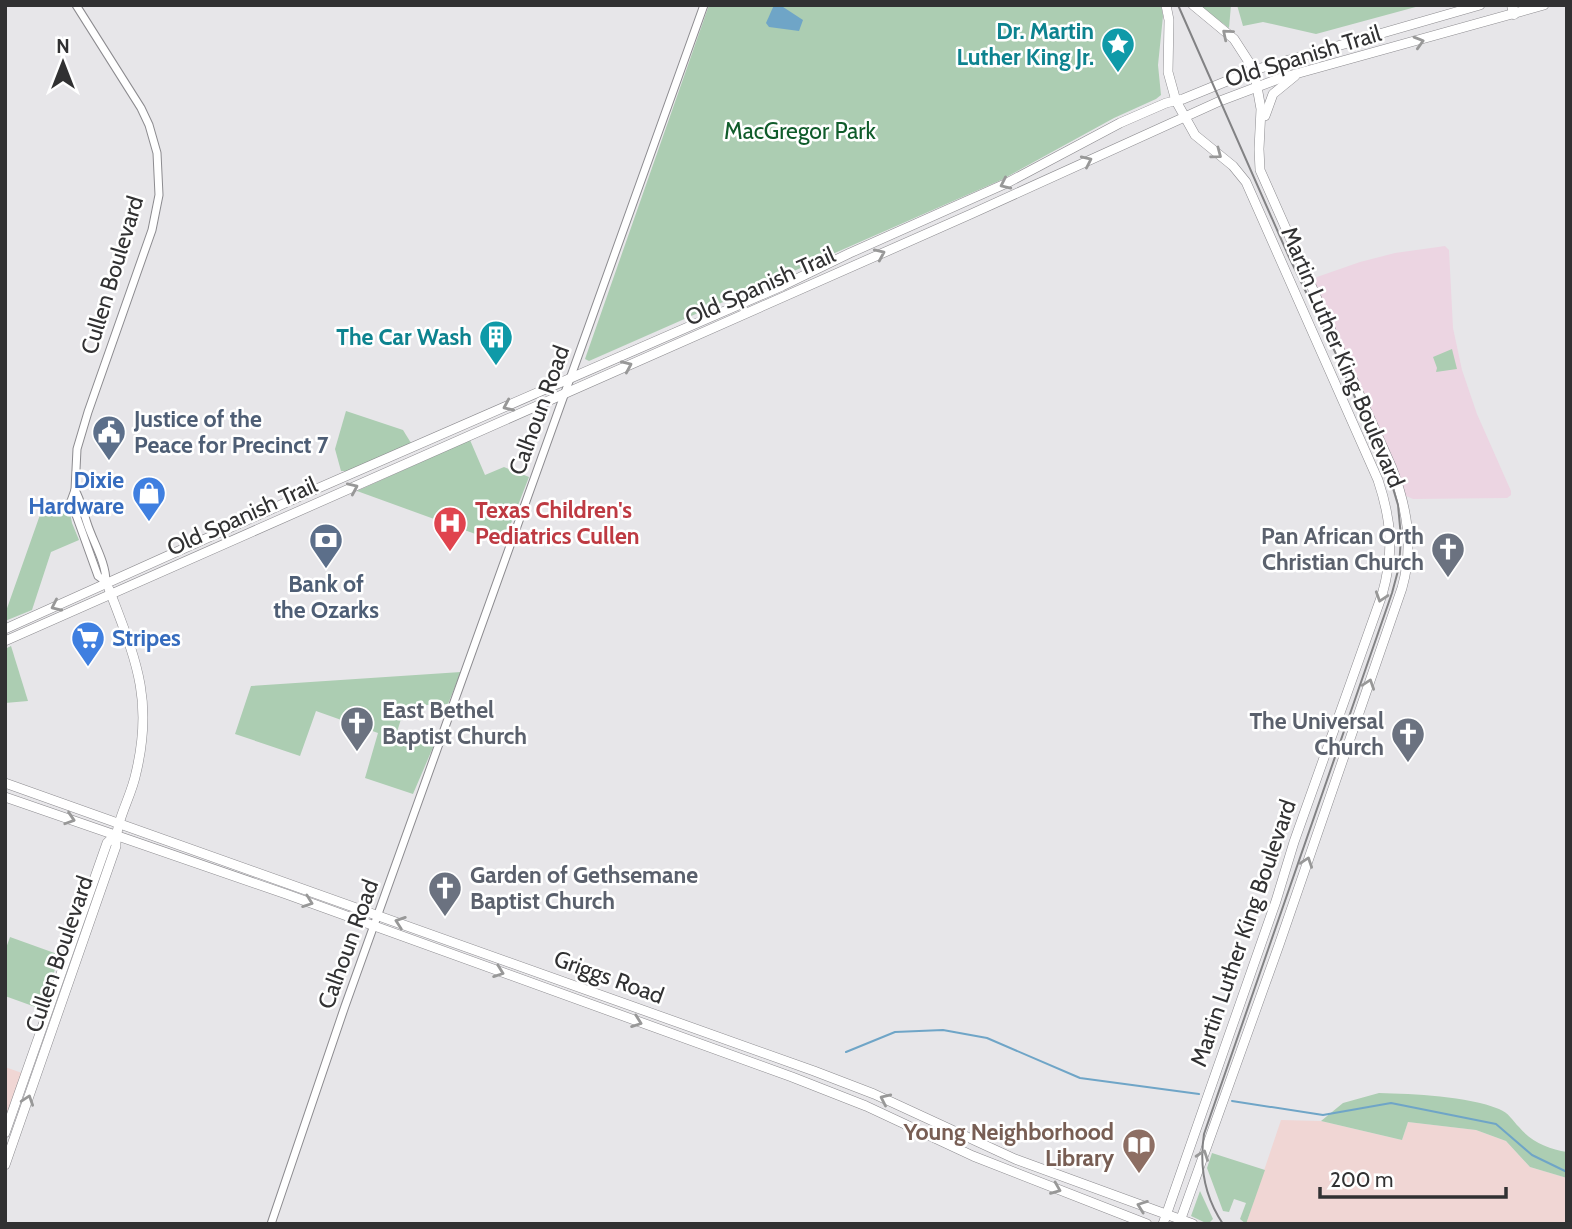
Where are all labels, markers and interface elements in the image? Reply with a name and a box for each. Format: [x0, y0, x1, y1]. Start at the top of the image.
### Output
place label: Dr. Martin Luther King Jr. [956, 17, 1094, 71]
street label: Old Spanish Trail [1222, 19, 1385, 93]
place icon: Dr. Martin Luther King Jr. [1099, 25, 1137, 74]
north arrow [28, 28, 98, 98]
one-way arrow [1223, 30, 1236, 42]
text: N [56, 35, 70, 58]
one-way arrow [1413, 35, 1425, 50]
park label: MacGregor Park [724, 117, 877, 145]
one-way arrow [1209, 145, 1222, 158]
one-way arrow [1080, 155, 1092, 169]
one-way arrow [1000, 176, 1012, 190]
street label: Cullen Boulevard [75, 193, 149, 357]
street label: Martin Luther King Boulevard [1275, 222, 1411, 492]
street label: Old Spanish Trail [681, 240, 840, 332]
one-way arrow [872, 248, 885, 262]
building icon: The Car Wash [477, 318, 515, 367]
place label: The Car Wash [336, 323, 472, 351]
street label: Calhoun Road [503, 341, 575, 479]
one-way arrow [620, 360, 632, 374]
one-way arrow [503, 398, 515, 412]
place label: Justice of the Peace for Precinct 7 [133, 405, 329, 459]
public building icon: Justice of the Peace for Precinct 7 [90, 413, 128, 462]
place label: Dixie Hardware [28, 466, 124, 520]
street label: Old Spanish Trail [163, 470, 322, 562]
shop icon: Dixie Hardware [130, 474, 168, 523]
one-way arrow [345, 482, 358, 496]
place label: Texas Children's Pediatrics Cullen [475, 496, 640, 550]
hospital icon: Texas Children's Pediatrics Cullen [431, 504, 469, 553]
bank icon: Bank of the Ozarks [307, 521, 345, 570]
place label: Pan African Orth Christian Church [1261, 522, 1424, 576]
church icon: Pan African Orth Christian Church [1429, 530, 1467, 579]
place label: Bank of the Ozarks [273, 570, 379, 624]
one-way arrow [1375, 591, 1389, 603]
one-way arrow [51, 598, 63, 612]
supermarket icon: Stripes [69, 619, 107, 668]
place label: Stripes [112, 624, 181, 652]
one-way arrow [1361, 678, 1375, 690]
place label: East Bethel Baptist Church [382, 696, 527, 750]
church icon: East Bethel Baptist Church [338, 704, 376, 753]
place label: The Universal Church [1249, 707, 1384, 761]
church icon: The Universal Church [1389, 715, 1427, 764]
street label: Martin Luther King Boulevard [1184, 796, 1302, 1070]
one-way arrow [64, 811, 76, 826]
one-way arrow [1299, 856, 1314, 868]
place label: Garden of Gethsemane Baptist Church [470, 861, 698, 915]
church icon: Garden of Gethsemane Baptist Church [426, 869, 464, 918]
street label: Cullen Boulevard [19, 872, 99, 1036]
street label: Calhoun Road [312, 875, 384, 1013]
one-way arrow [301, 894, 313, 908]
one-way arrow [394, 916, 406, 931]
street label: Griggs Road [550, 944, 668, 1010]
one-way arrow [492, 964, 504, 978]
one-way arrow [630, 1014, 642, 1028]
one-way arrow [880, 1093, 892, 1107]
one-way arrow [20, 1095, 34, 1107]
place label: Young Neighborhood Library [902, 1118, 1115, 1172]
library icon: Young Neighborhood Library [1120, 1126, 1158, 1175]
one-way arrow [1195, 1149, 1209, 1161]
scale bar [1320, 1156, 1506, 1200]
text: 200 m [1330, 1167, 1393, 1192]
one-way arrow [1050, 1181, 1062, 1195]
one-way arrow [1136, 1200, 1148, 1214]

